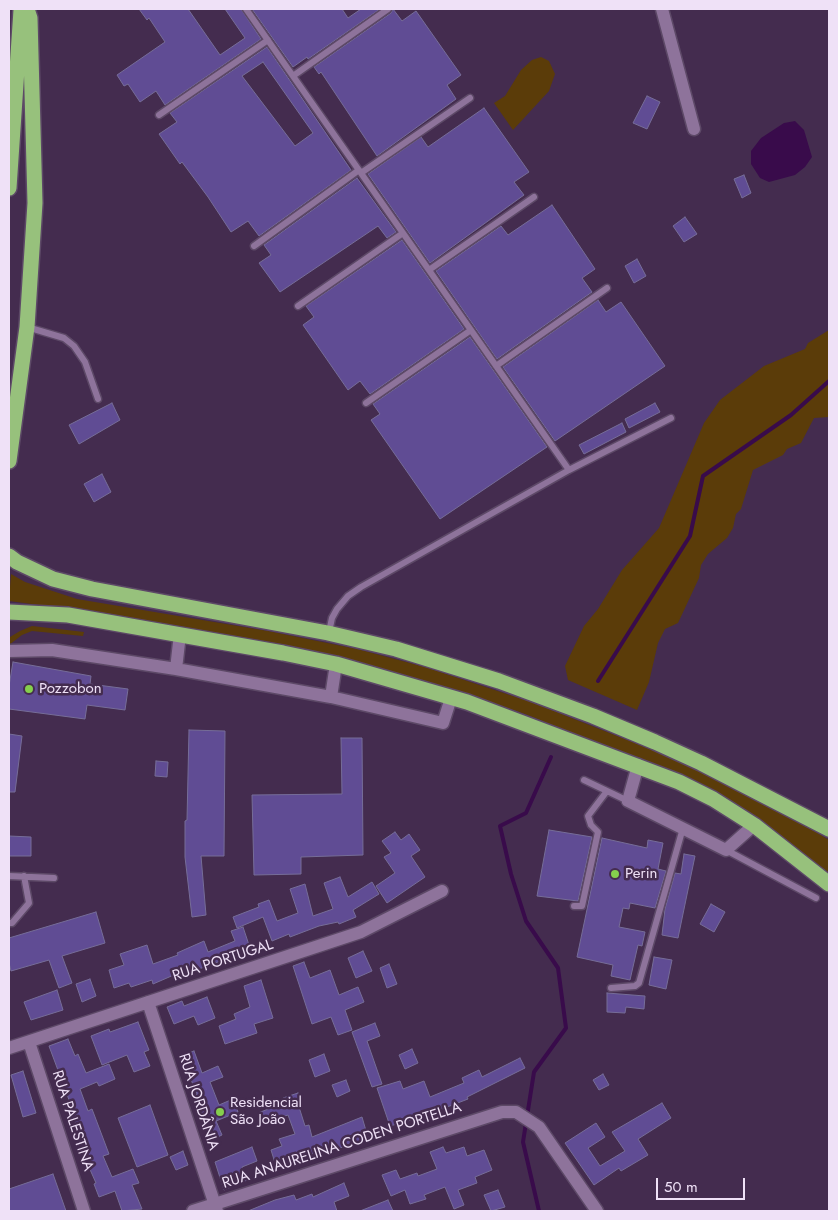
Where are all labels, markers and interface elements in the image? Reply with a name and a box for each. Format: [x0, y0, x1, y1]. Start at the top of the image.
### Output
place label: Pozzobon [39, 680, 102, 698]
marker: Pozzobon [23, 683, 35, 695]
place label: Perin [625, 865, 657, 883]
marker: Perin [609, 868, 621, 880]
street label: RUA PORTUGAL [170, 936, 276, 986]
street label: RUA JORDÂNIA [174, 1051, 222, 1153]
street label: RUA PALESTINA [47, 1068, 97, 1174]
place label: Residencial São João [230, 1094, 302, 1129]
street label: RUA ANAURELINA CODEN PORTELLA [220, 1099, 464, 1193]
marker: Residencial São João [214, 1106, 226, 1118]
scale bar [658, 1168, 747, 1200]
text: 50 m [664, 1176, 698, 1198]

